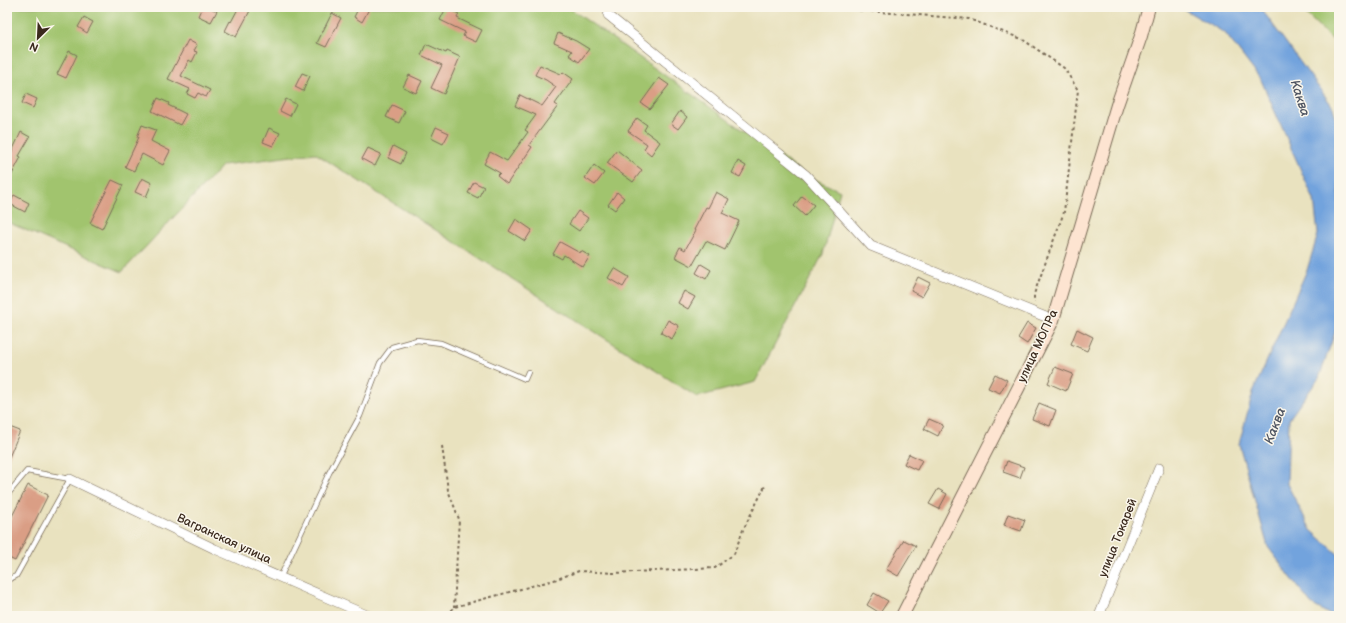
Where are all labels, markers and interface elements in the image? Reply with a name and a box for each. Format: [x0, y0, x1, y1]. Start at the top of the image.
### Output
north arrow [18, 18, 58, 58]
text: N [28, 39, 41, 54]
water label: Каква [1287, 78, 1313, 119]
street label: улица МОПРа [1015, 307, 1061, 385]
water label: Каква [1261, 405, 1289, 446]
street label: улица Токарей [1095, 496, 1141, 579]
street label: Вагранская улица [174, 511, 274, 567]

